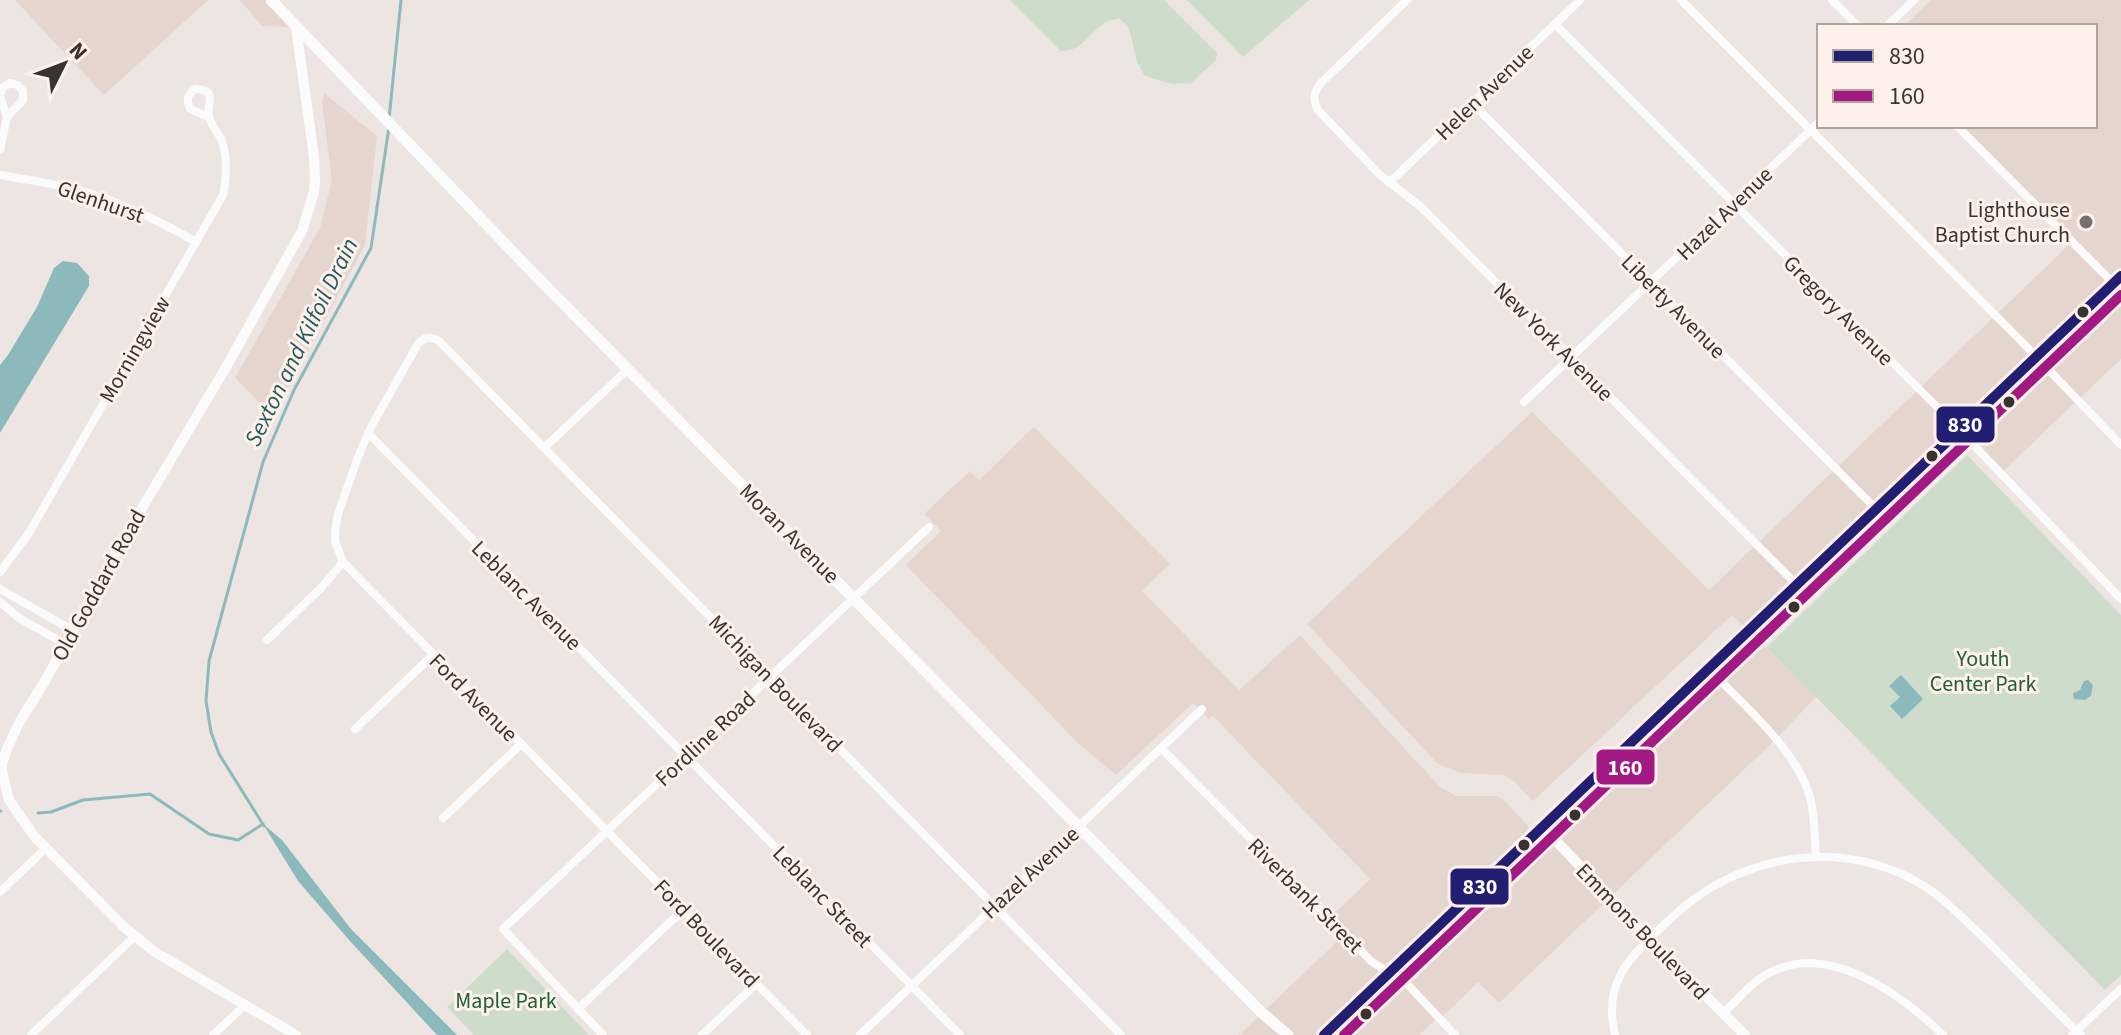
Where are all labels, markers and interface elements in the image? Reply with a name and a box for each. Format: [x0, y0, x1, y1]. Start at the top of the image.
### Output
north arrow [24, 24, 104, 104]
legend [1817, 24, 2097, 128]
text: N [61, 35, 95, 67]
street label: Helen Avenue [1428, 37, 1541, 148]
text: 830 [1889, 39, 1925, 74]
text: 160 [1889, 79, 1925, 114]
street label: Hazel Avenue [1669, 159, 1780, 268]
street label: Glenhurst [53, 172, 149, 232]
place label: Lighthouse Baptist Church [1935, 194, 2070, 251]
marker: Lighthouse Baptist Church [2077, 213, 2095, 231]
water label: Sexton and Kilfoil Drain [236, 232, 367, 452]
street label: Liberty Avenue [1614, 247, 1733, 366]
street label: Gregory Avenue [1776, 248, 1901, 373]
street label: New York Avenue [1486, 275, 1620, 409]
street label: Morningview [91, 290, 178, 409]
unlabelled marker [2075, 304, 2091, 320]
unlabelled marker [2001, 394, 2017, 410]
line badge: 830 [1935, 405, 1996, 444]
text: 830 [1948, 409, 1982, 441]
unlabelled marker [1924, 448, 1940, 464]
street label: Moran Avenue [732, 476, 847, 591]
street label: Old Goddard Road [44, 504, 154, 667]
street label: Leblanc Avenue [464, 533, 589, 658]
unlabelled marker [1786, 599, 1802, 615]
street label: Michigan Boulevard [701, 607, 850, 760]
park label: Youth Center Park [1930, 643, 2036, 700]
street label: Ford Avenue [422, 646, 525, 749]
street label: Fordline Road [648, 683, 763, 794]
line badge: 160 [1595, 748, 1656, 786]
text: 160 [1608, 752, 1642, 784]
unlabelled marker [1567, 807, 1583, 823]
street label: Hazel Avenue [975, 819, 1087, 926]
street label: Riverbank Street [1240, 831, 1371, 961]
unlabelled marker [1516, 837, 1532, 853]
street label: Leblanc Street [765, 838, 880, 956]
street label: Emmons Boulevard [1568, 856, 1716, 1007]
line badge: 830 [1449, 867, 1510, 906]
text: 830 [1463, 871, 1497, 903]
street label: Ford Boulevard [646, 872, 767, 995]
park label: Maple Park [455, 985, 557, 1017]
unlabelled marker [1358, 1006, 1374, 1022]

